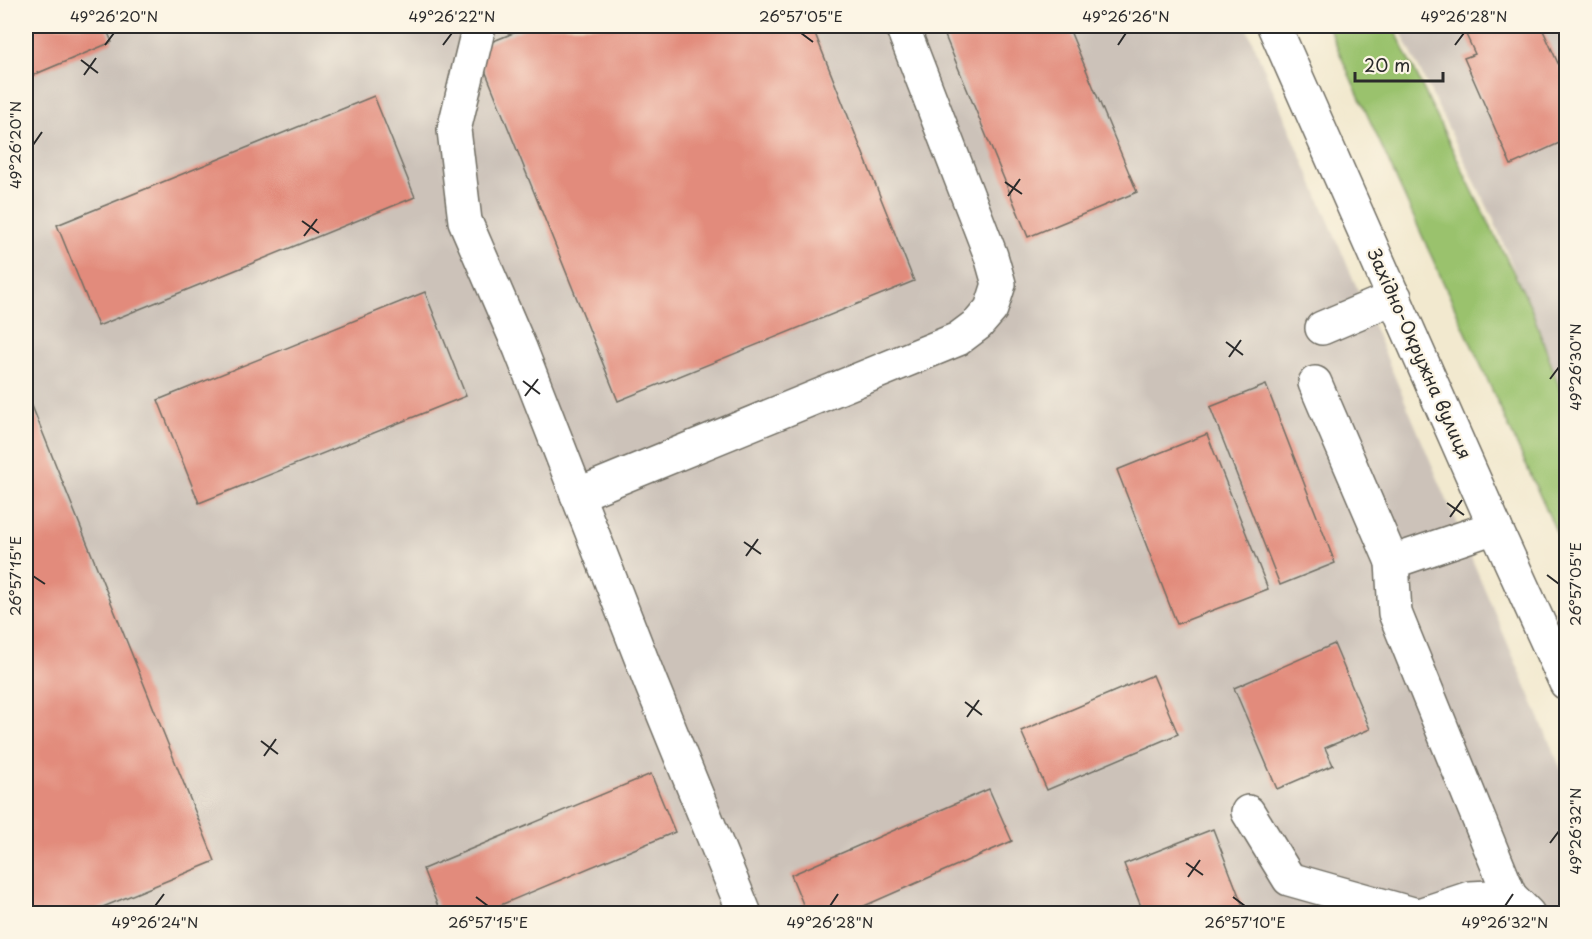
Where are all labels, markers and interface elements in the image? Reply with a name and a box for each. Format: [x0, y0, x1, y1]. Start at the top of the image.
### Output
text: 49°26'20"N [70, 4, 158, 27]
text: 49°26'22"N [409, 4, 495, 27]
text: 26°57'05"E [759, 4, 843, 27]
text: 49°26'26"N [1082, 4, 1170, 27]
text: 49°26'28"N [1420, 4, 1508, 27]
scale bar [1355, 45, 1444, 83]
text: 20 m [1364, 51, 1410, 78]
text: 49°26'20"N [3, 101, 26, 189]
street label: Західно-Окружна вулиця [1362, 244, 1479, 463]
text: 49°26'30"N [1563, 323, 1586, 411]
text: 26°57'15"E [3, 536, 26, 616]
text: 26°57'05"E [1563, 542, 1586, 626]
text: 49°26'32"N [1563, 788, 1586, 874]
text: 49°26'24"N [112, 910, 198, 933]
text: 26°57'15"E [448, 910, 528, 933]
text: 49°26'28"N [786, 910, 874, 933]
text: 26°57'10"E [1204, 910, 1286, 933]
text: 49°26'32"N [1462, 910, 1548, 933]

